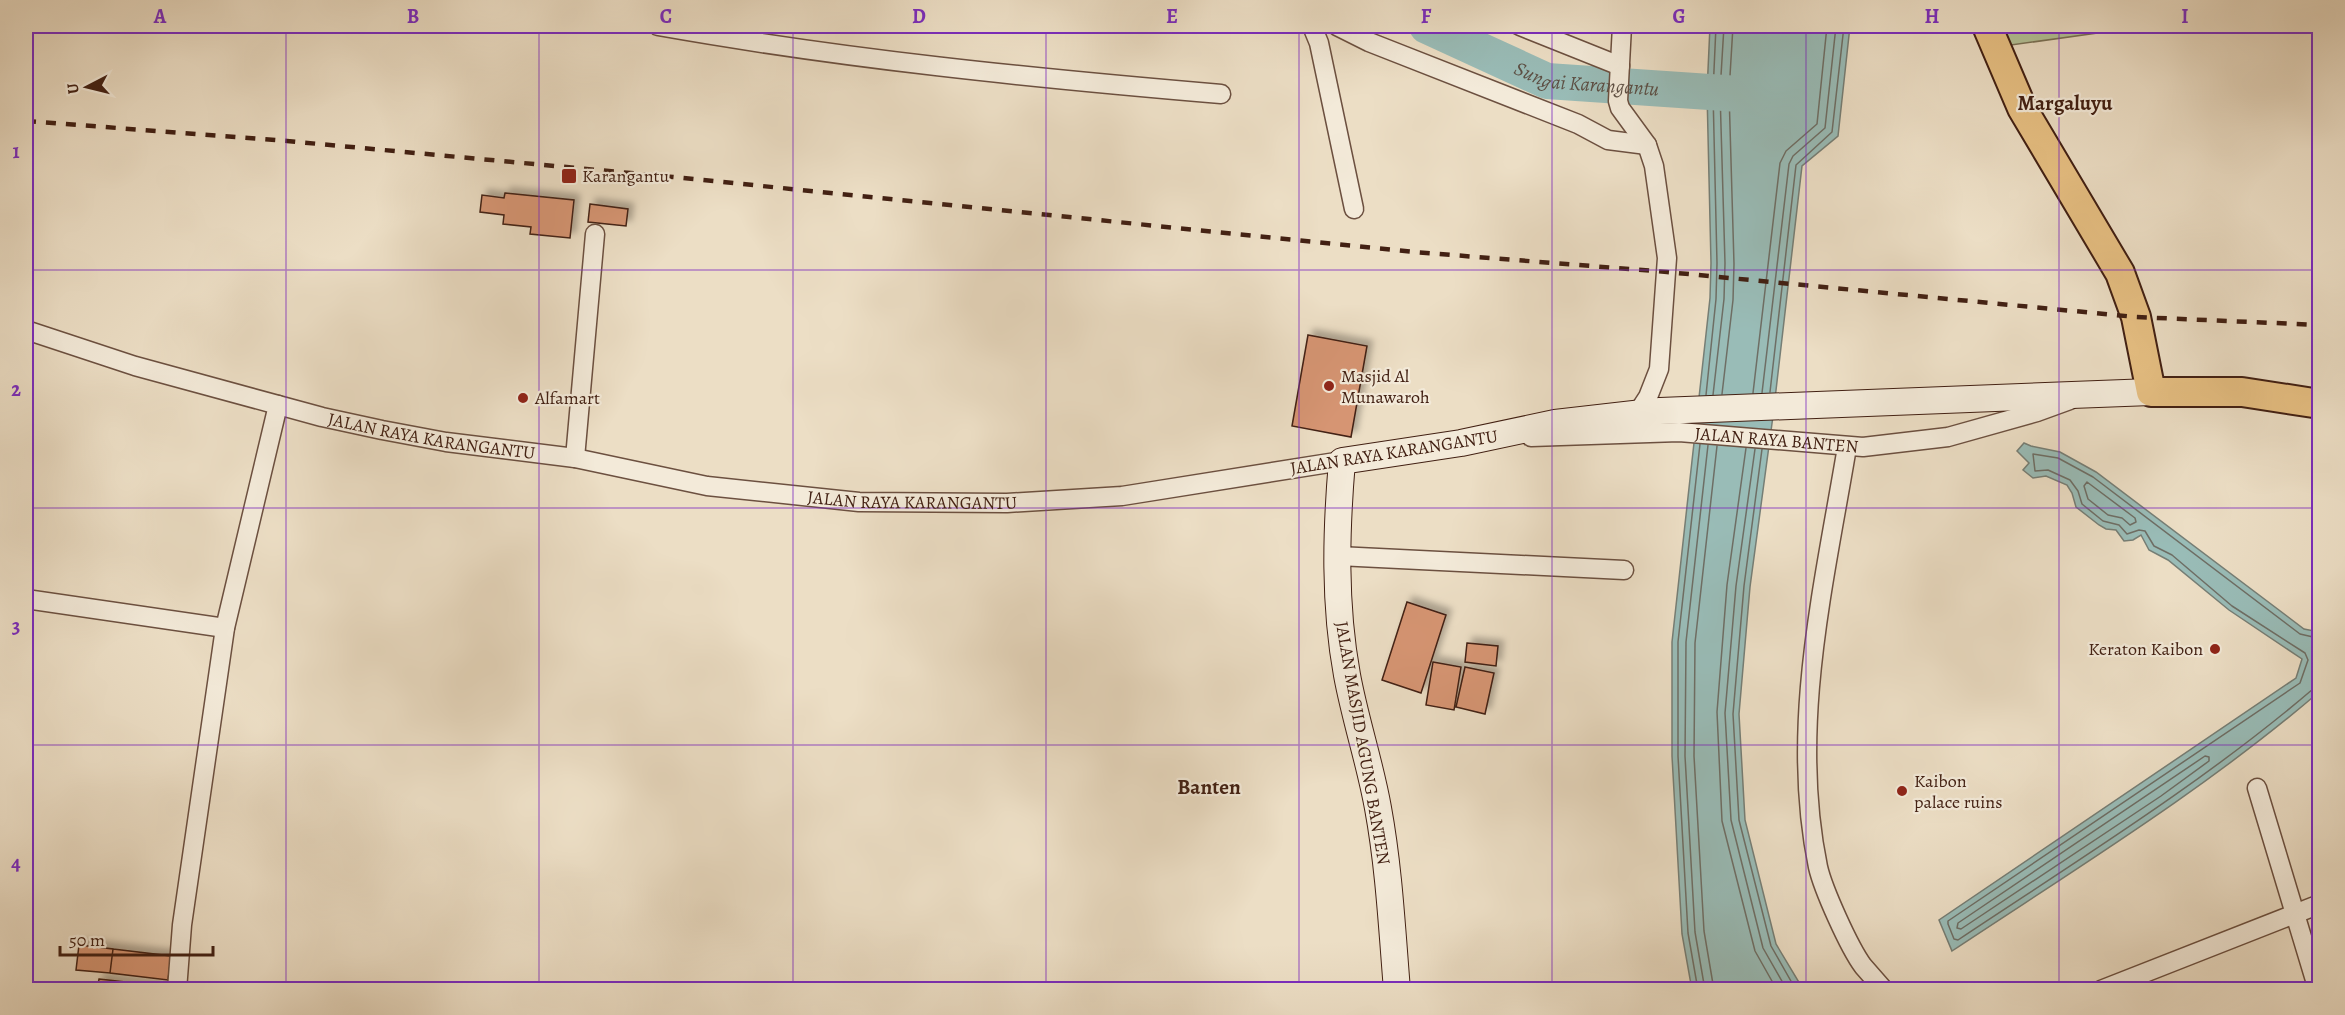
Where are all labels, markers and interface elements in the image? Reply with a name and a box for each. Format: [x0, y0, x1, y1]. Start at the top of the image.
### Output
text: A [153, 3, 167, 30]
text: B [407, 3, 419, 30]
text: C [660, 3, 672, 30]
text: D [912, 3, 926, 30]
text: E [1166, 3, 1178, 30]
text: F [1421, 3, 1432, 30]
text: G [1672, 3, 1686, 30]
text: H [1925, 3, 1940, 30]
text: I [2181, 3, 2189, 30]
water label: Sungai Karangantu [1510, 54, 1660, 102]
north arrow [57, 57, 117, 117]
text: U [61, 82, 85, 95]
district label: Margaluyu [2017, 89, 2113, 117]
text: 1 [12, 138, 20, 165]
place label: Karangantu [582, 164, 669, 188]
marker: Karangantu [560, 167, 578, 185]
place label: Masjid Al Munawaroh [1341, 364, 1430, 409]
text: 2 [11, 376, 21, 403]
marker: Masjid Al Munawaroh [1322, 379, 1336, 393]
place label: Alfamart [534, 386, 600, 410]
marker: Alfamart [516, 391, 530, 405]
street label: JALAN RAYA KARANGANTU [326, 407, 537, 465]
street label: JALAN RAYA BANTEN [1694, 421, 1859, 459]
street label: JALAN RAYA KARANGANTU [1289, 424, 1499, 480]
street label: JALAN RAYA KARANGANTU [806, 485, 1018, 515]
text: 3 [12, 613, 20, 640]
street label: JALAN MASJID AGUNG BANTEN [1330, 619, 1396, 867]
place label: Keraton Kaibon [2088, 637, 2203, 661]
marker: Keraton Kaibon [2208, 642, 2222, 656]
place label: Kaibon palace ruins [1914, 769, 2002, 814]
district label: Banten [1177, 773, 1241, 801]
marker: Kaibon palace ruins [1895, 784, 1909, 798]
text: 4 [11, 850, 21, 877]
scale bar [60, 919, 213, 957]
text: 50 m [69, 928, 105, 952]

